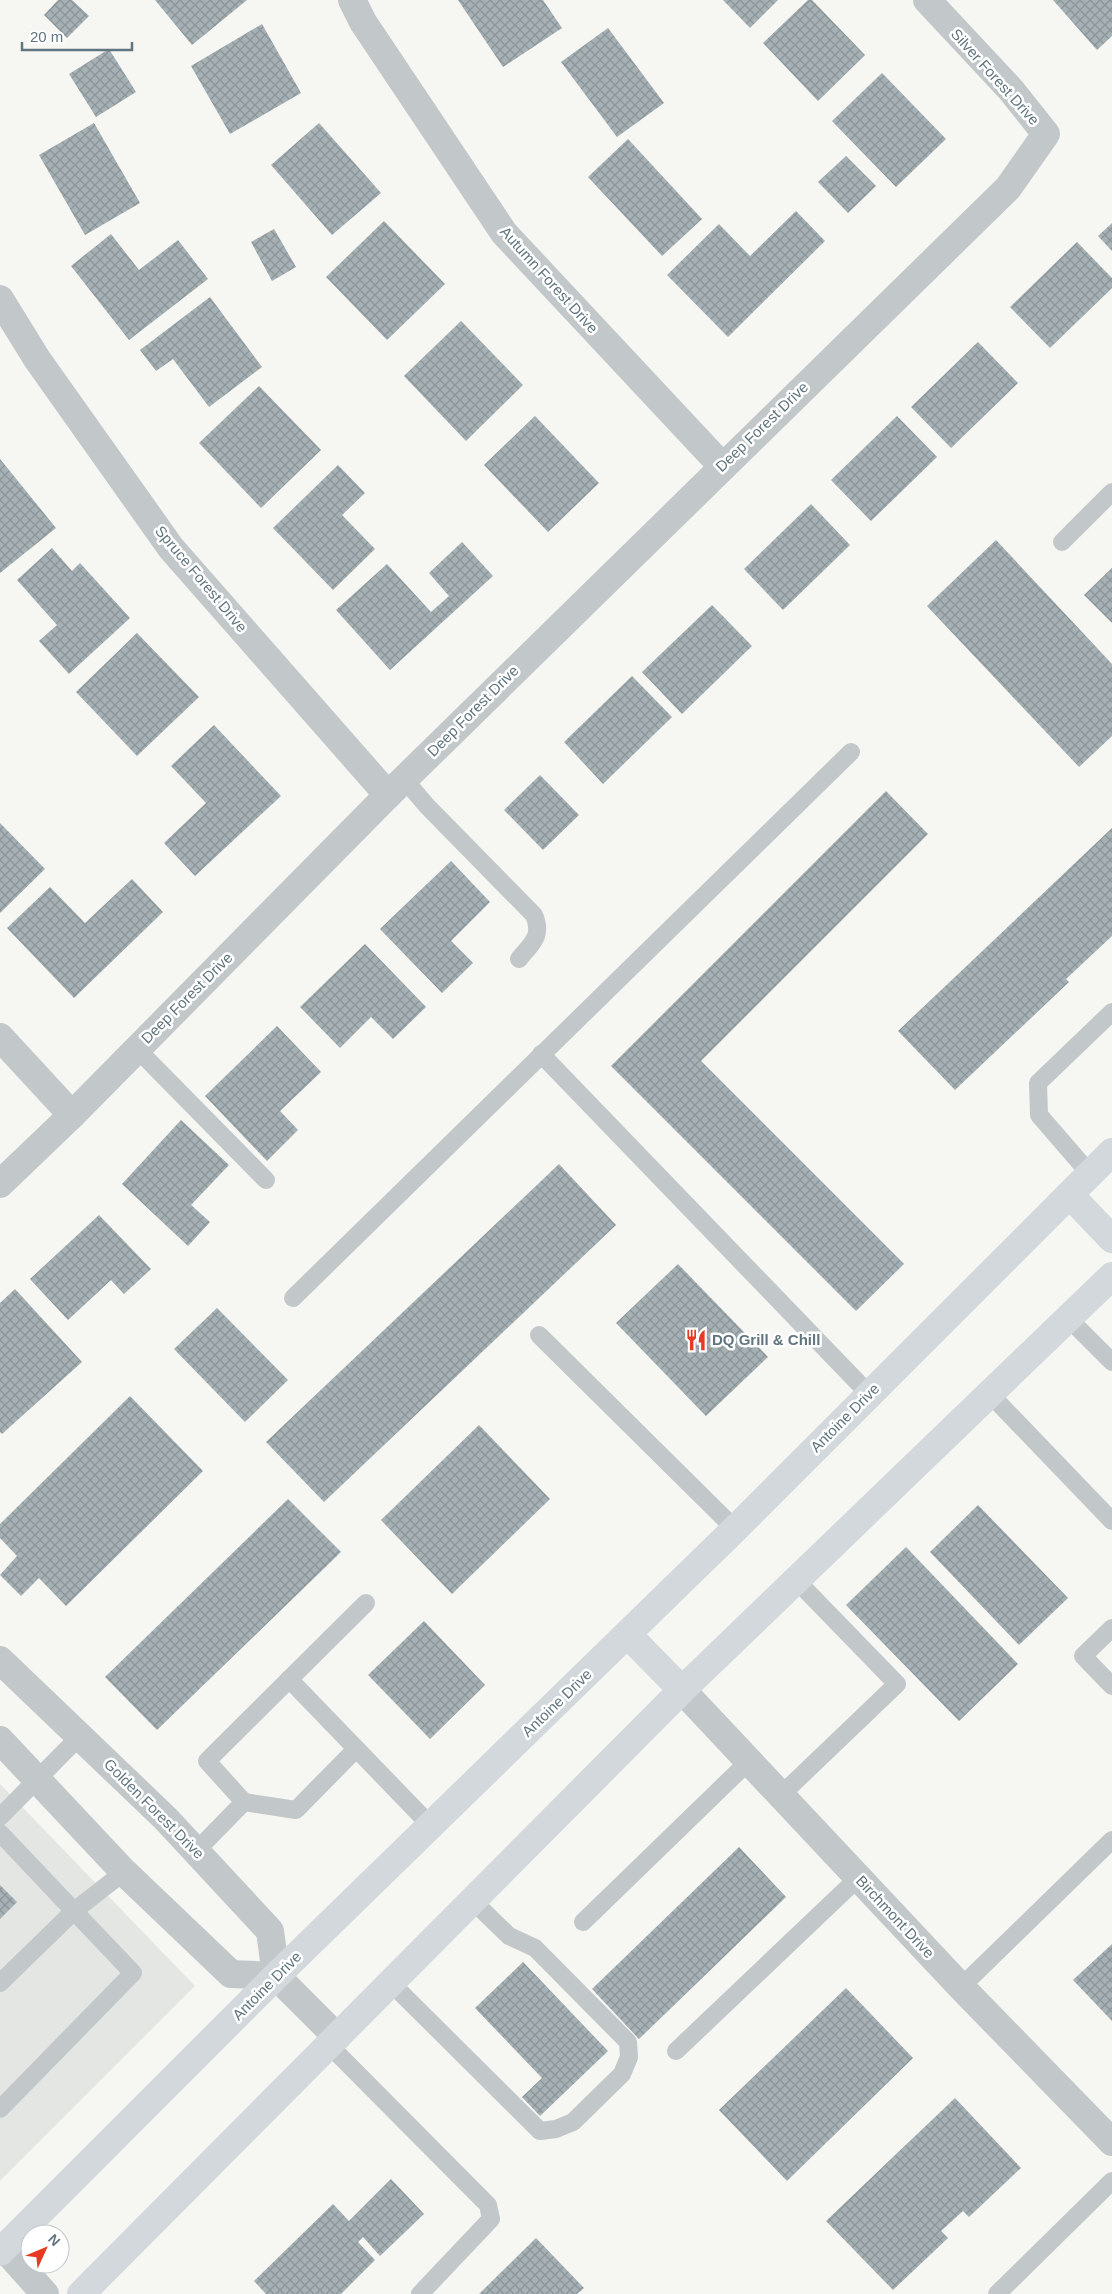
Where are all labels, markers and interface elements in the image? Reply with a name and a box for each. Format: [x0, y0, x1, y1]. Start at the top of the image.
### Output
scale bar [22, 20, 132, 52]
street label: Silver Forest Drive [948, 25, 1043, 128]
text: 20 m [30, 28, 63, 45]
street label: Autumn Forest Drive [497, 223, 602, 336]
street label: Deep Forest Drive [712, 378, 811, 475]
street label: Spruce Forest Drive [152, 522, 251, 635]
street label: Deep Forest Drive [424, 662, 522, 760]
street label: Deep Forest Drive [138, 949, 236, 1047]
restaurant icon: DQ Grill & Chill [683, 1327, 709, 1353]
place label: DQ Grill & Chill [712, 1331, 820, 1348]
street label: Antoine Drive [807, 1380, 882, 1455]
street label: Antoine Drive [518, 1665, 595, 1740]
street label: Golden Forest Drive [101, 1755, 208, 1862]
street label: Birchmont Drive [853, 1872, 938, 1961]
street label: Antoine Drive [229, 1948, 304, 2023]
north arrow [20, 2224, 70, 2274]
text: N [45, 2231, 64, 2249]

